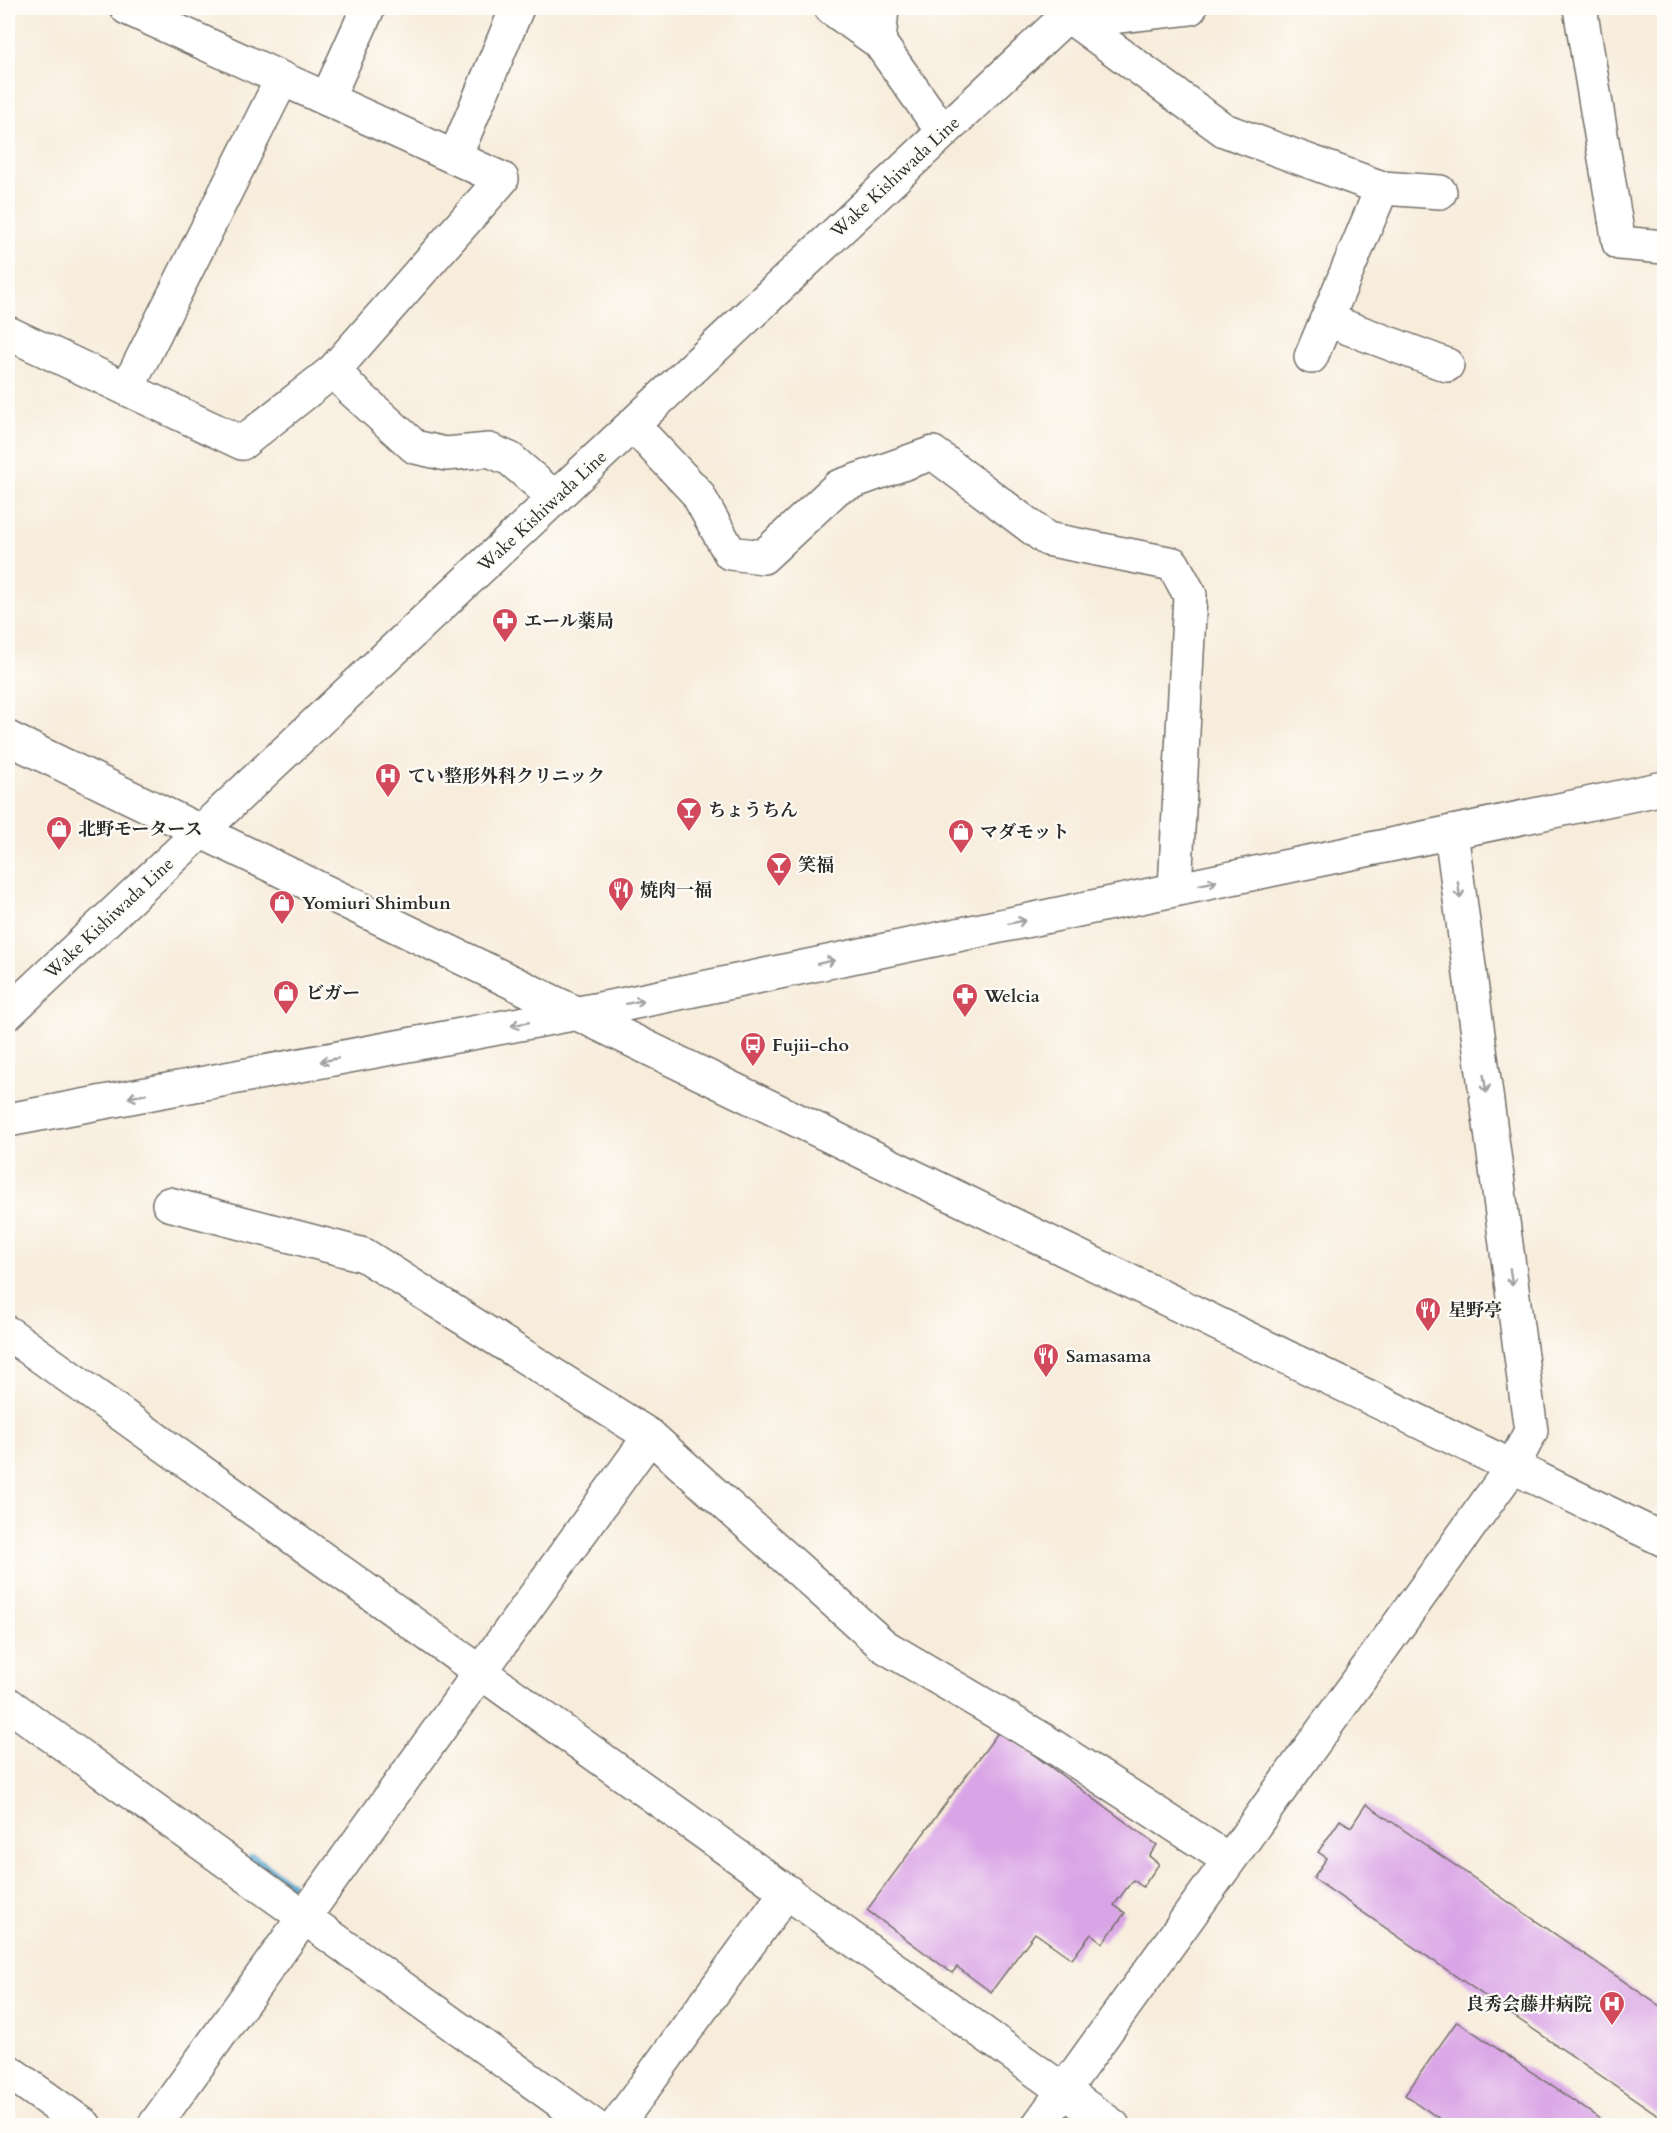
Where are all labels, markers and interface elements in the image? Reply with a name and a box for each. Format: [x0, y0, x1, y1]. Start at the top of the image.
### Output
street label: Wake Kishiwada Line [824, 111, 965, 245]
street label: Wake Kishiwada Line [471, 445, 612, 579]
pharmacy icon: エール薬局 [490, 606, 520, 644]
place label: エール薬局 [524, 609, 614, 634]
hospital icon: てい整形外科クリニック [373, 761, 403, 799]
place label: てい整形外科クリニック [408, 764, 605, 789]
bar icon: ちょうちん [674, 795, 704, 833]
place label: ちょうちん [708, 798, 798, 823]
shop icon: 北野モータース [44, 814, 74, 852]
place label: 北野モータース [78, 817, 202, 842]
shop icon: マダモット [946, 817, 976, 855]
place label: マダモット [980, 820, 1069, 845]
bar icon: 笑福 [764, 850, 794, 888]
street label: Wake Kishiwada Line [38, 852, 179, 986]
place label: 笑福 [798, 853, 834, 878]
restaurant icon: 焼肉一福 [606, 875, 636, 913]
one-way arrow [1198, 876, 1217, 888]
place label: 焼肉一福 [640, 878, 712, 903]
one-way arrow [1453, 880, 1464, 900]
shop icon: Yomiuri Shimbun [267, 888, 297, 926]
place label: Yomiuri Shimbun [302, 891, 451, 916]
one-way arrow [1007, 916, 1026, 927]
one-way arrow [816, 956, 835, 967]
shop icon: ビガー [271, 978, 301, 1016]
place label: ビガー [306, 981, 360, 1006]
pharmacy icon: Welcia [950, 981, 980, 1019]
place label: Welcia [983, 984, 1040, 1009]
one-way arrow [625, 996, 645, 1007]
one-way arrow [511, 1019, 531, 1030]
bus stop icon: Fujii-cho [738, 1030, 768, 1068]
place label: Fujii-cho [772, 1033, 849, 1058]
one-way arrow [319, 1055, 339, 1066]
one-way arrow [1479, 1073, 1490, 1093]
one-way arrow [128, 1090, 147, 1101]
one-way arrow [1505, 1266, 1516, 1286]
restaurant icon: 星野亭 [1413, 1295, 1443, 1333]
place label: 星野亭 [1448, 1298, 1502, 1323]
restaurant icon: Samasama [1031, 1341, 1061, 1379]
place label: Samasama [1066, 1344, 1151, 1369]
hospital icon: 良秀会藤井病院 [1597, 1989, 1627, 2027]
place label: 良秀会藤井病院 [1466, 1992, 1592, 2017]

